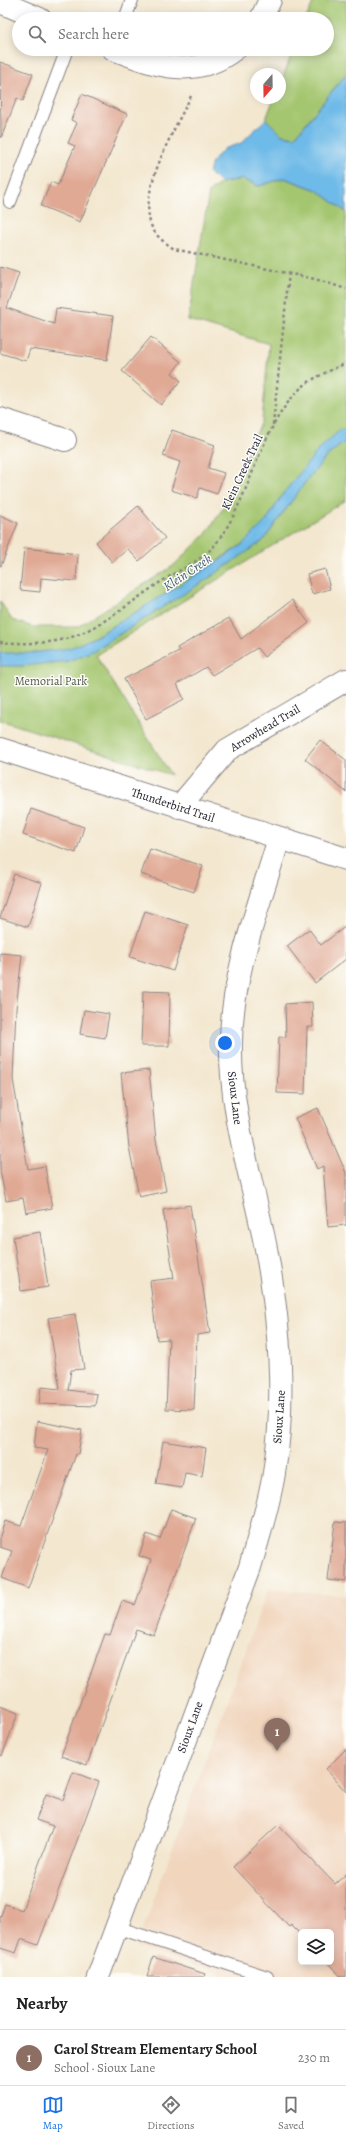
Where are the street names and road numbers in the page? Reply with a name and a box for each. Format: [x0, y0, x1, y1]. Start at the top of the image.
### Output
street label: Klein Creek Trail [218, 432, 267, 512]
street label: Arrowhead Trail [226, 701, 303, 756]
street label: Thunderbird Trail [129, 784, 217, 826]
street label: Sioux Lane [224, 1070, 246, 1126]
street label: Sioux Lane [269, 1390, 289, 1444]
street label: Sioux Lane [173, 1699, 207, 1755]

